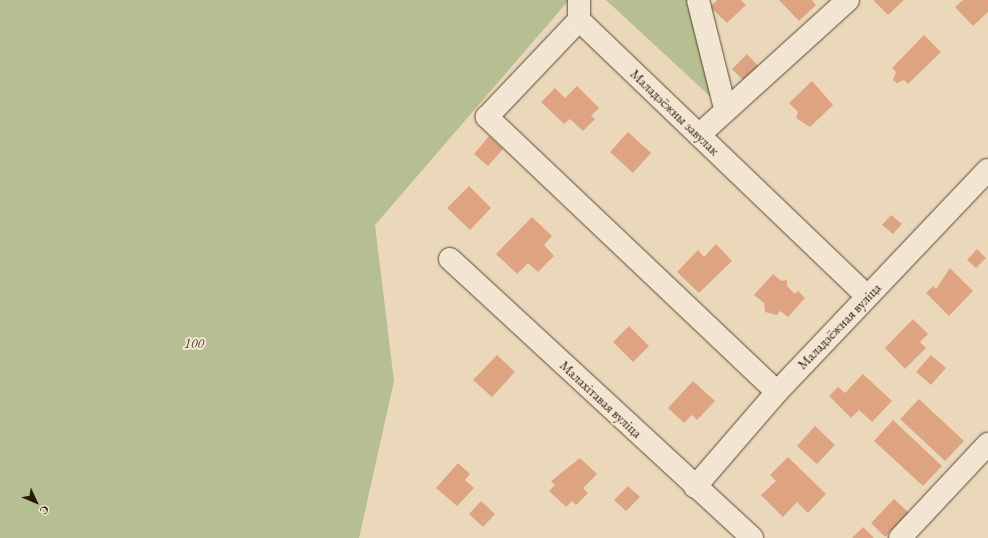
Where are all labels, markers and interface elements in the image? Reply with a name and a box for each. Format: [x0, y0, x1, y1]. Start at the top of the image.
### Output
street label: Маладзёжны завулак [627, 65, 723, 159]
street label: Маладзёжная вуліца [794, 279, 884, 373]
park label: 100 [184, 335, 204, 351]
street label: Малахітавая вуліца [556, 357, 646, 441]
north arrow [16, 482, 56, 522]
text: С [37, 503, 52, 518]

